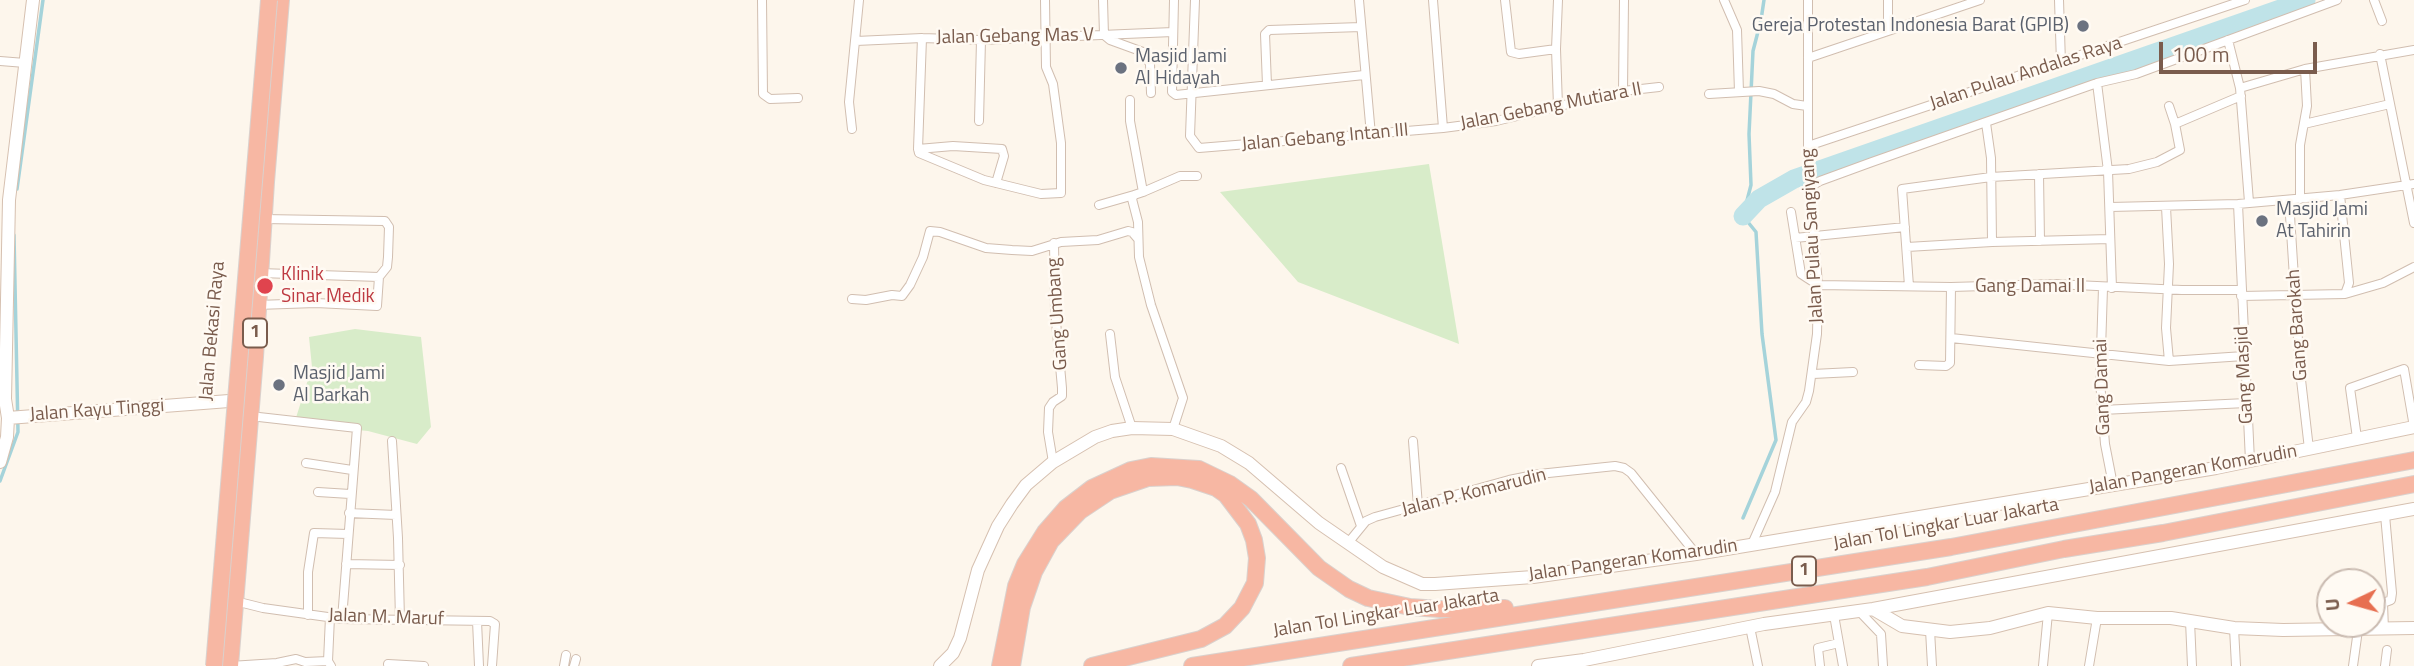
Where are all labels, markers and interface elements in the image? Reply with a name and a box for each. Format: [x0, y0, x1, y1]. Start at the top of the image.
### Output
place label: Gereja Protestan Indonesia Barat (GPIB) [1752, 15, 2069, 37]
marker: Gereja Protestan Indonesia Barat (GPIB) [2075, 18, 2091, 34]
street label: Jalan Gebang Mas V [936, 24, 1094, 50]
scale bar [2162, 28, 2320, 72]
street label: Jalan Pulau Andalas Raya [1927, 32, 2125, 116]
text: 100 m [2172, 38, 2229, 70]
place label: Masjid Jami Al Hidayah [1135, 46, 1227, 90]
marker: Masjid Jami Al Hidayah [1113, 60, 1129, 76]
street label: Jalan Gebang Mutiara II [1458, 78, 1644, 136]
street label: Jalan Gebang Intan III [1240, 119, 1410, 157]
street label: Jalan Pulau Sangiyang [1797, 148, 1829, 324]
place label: Masjid Jami At Tahirin [2276, 199, 2368, 243]
marker: Masjid Jami At Tahirin [2254, 213, 2270, 229]
street label: Gang Umbang [1043, 257, 1073, 371]
street label: Jalan Bekasi Raya [196, 260, 230, 402]
place label: Klinik Sinar Medik [281, 264, 375, 308]
street label: Gang Barokah [2283, 268, 2313, 382]
marker: Klinik Sinar Medik [255, 276, 275, 296]
street label: Gang Damai II [1975, 276, 2085, 298]
road number: 1 [243, 318, 267, 348]
street label: Gang Masjid [2231, 325, 2259, 425]
street label: Gang Damai [2090, 338, 2116, 436]
place label: Masjid Jami Al Barkah [293, 363, 385, 407]
marker: Masjid Jami Al Barkah [271, 377, 287, 393]
street label: Jalan Kayu Tinggi [29, 395, 165, 427]
street label: Jalan Pangeran Komarudin [2087, 440, 2299, 500]
street label: Jalan P. Komarudin [1399, 464, 1549, 522]
street label: Jalan Tol Lingkar Luar Jakarta [1832, 494, 2060, 556]
street label: Jalan Pangeran Komarudin [1527, 535, 1739, 587]
road number: 1 [1792, 556, 1816, 586]
north arrow [2316, 568, 2386, 638]
street label: Jalan Tol Lingkar Luar Jakarta [1271, 585, 1501, 643]
text: U [2317, 597, 2347, 612]
street label: Jalan M. Maruf [328, 605, 444, 631]

